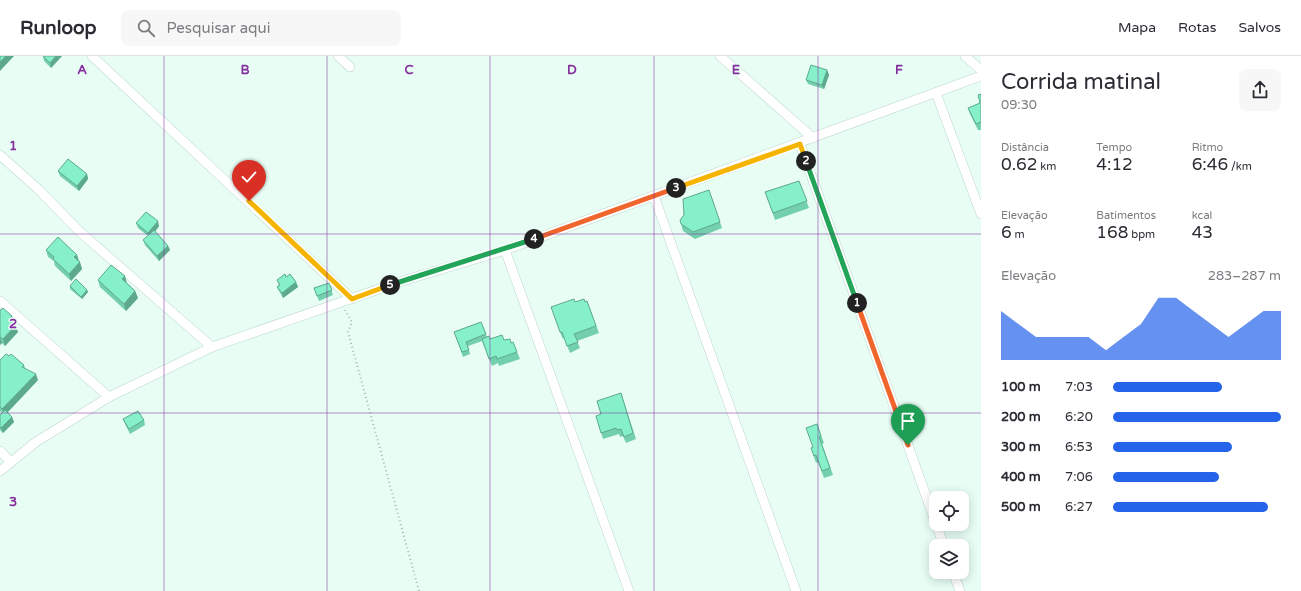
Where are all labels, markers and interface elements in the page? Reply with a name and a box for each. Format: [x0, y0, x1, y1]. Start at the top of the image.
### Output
search box [121, 10, 401, 46]
text: Runloop [20, 17, 97, 39]
icon: search [135, 17, 157, 39]
text: Pesquisar aqui [167, 19, 270, 37]
text: Mapa [1118, 19, 1156, 36]
text: Rotas [1178, 19, 1216, 36]
text: Salvos [1238, 19, 1281, 36]
text: A [77, 62, 87, 78]
text: B [240, 62, 250, 78]
text: C [404, 62, 414, 78]
text: D [567, 62, 577, 78]
text: E [732, 62, 740, 78]
text: F [895, 62, 903, 78]
text: Corrida matinal [1001, 69, 1161, 95]
button: share [1239, 69, 1281, 111]
text: 09:30 [1001, 97, 1037, 113]
text: 1 [9, 138, 17, 154]
text: Distância [1001, 141, 1049, 154]
text: Tempo [1096, 141, 1132, 154]
text: Ritmo [1192, 141, 1223, 154]
pin: 2 [796, 151, 816, 171]
text: 2 [803, 154, 809, 167]
text: 0.62 [1001, 154, 1037, 175]
text: 4:12 [1096, 154, 1133, 175]
text: 6:46 [1192, 154, 1228, 175]
pin [232, 160, 266, 201]
text: km [1037, 160, 1056, 173]
text: /km [1228, 160, 1252, 173]
icon: check [238, 166, 260, 188]
pin: 3 [666, 178, 686, 198]
text: 3 [673, 181, 679, 194]
text: Elevação [1001, 209, 1048, 222]
text: Batimentos [1096, 209, 1156, 222]
text: kcal [1192, 209, 1212, 222]
text: 6 [1001, 222, 1012, 243]
text: 168 [1096, 222, 1128, 243]
text: 43 [1192, 222, 1213, 243]
text: m [1012, 228, 1025, 241]
text: bpm [1128, 228, 1155, 241]
pin: 4 [524, 229, 544, 249]
text: 4 [531, 232, 537, 245]
text: Elevação [1001, 268, 1056, 284]
text: 283–287 m [1208, 268, 1281, 284]
pin: 5 [380, 275, 400, 295]
text: 5 [387, 278, 393, 291]
pin: 1 [847, 293, 867, 313]
text: 1 [854, 296, 860, 309]
text: 2 [9, 316, 17, 332]
text: 100 m [1001, 379, 1041, 395]
text: 7:03 [1065, 379, 1093, 395]
pin [891, 404, 925, 445]
text: 200 m [1001, 409, 1041, 425]
text: 6:20 [1065, 409, 1093, 425]
icon: arrive [897, 410, 919, 432]
text: 300 m [1001, 439, 1041, 455]
text: 6:53 [1065, 439, 1093, 455]
text: 400 m [1001, 469, 1041, 485]
text: 7:06 [1065, 469, 1093, 485]
map controls [929, 491, 969, 579]
button: locate [929, 491, 969, 531]
text: 3 [9, 494, 17, 510]
text: 500 m [1001, 499, 1041, 515]
text: 6:27 [1065, 499, 1093, 515]
button: layers [929, 539, 969, 579]

